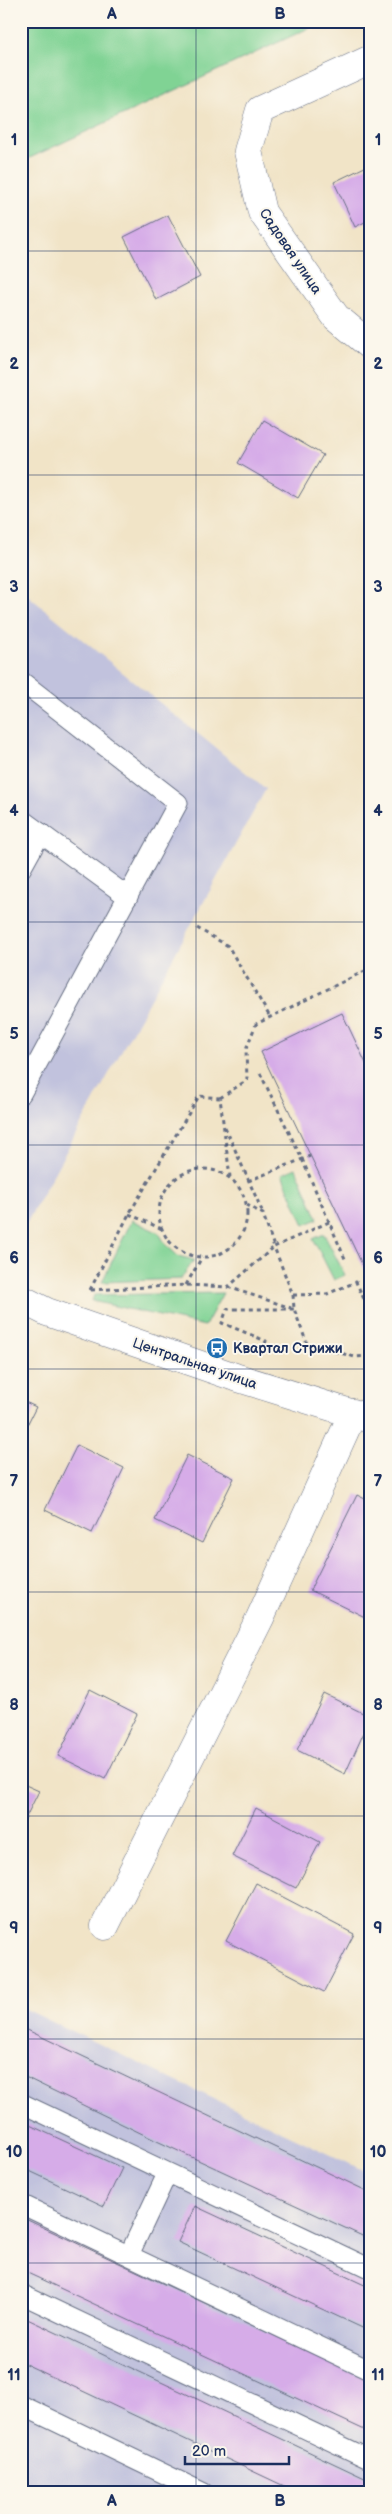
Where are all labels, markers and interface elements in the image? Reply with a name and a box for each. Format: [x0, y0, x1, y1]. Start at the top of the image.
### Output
text: A [106, 5, 117, 24]
text: B [274, 5, 286, 24]
text: 1 [11, 131, 17, 150]
text: 1 [375, 131, 381, 150]
street label: Садовая улица [256, 205, 326, 298]
text: 2 [9, 355, 19, 374]
text: 2 [373, 355, 383, 374]
text: 3 [9, 578, 19, 597]
text: 3 [373, 578, 383, 597]
text: 4 [9, 802, 19, 821]
text: 4 [373, 802, 383, 821]
text: 5 [9, 1025, 19, 1044]
text: 5 [373, 1025, 383, 1044]
text: 6 [9, 1249, 19, 1268]
text: 6 [373, 1249, 383, 1268]
street label: Центральная улица [130, 1334, 260, 1393]
bus stop icon: Квартал Стрижи [205, 1336, 229, 1360]
place label: Квартал Стрижи [233, 1340, 343, 1357]
text: 7 [10, 1472, 19, 1491]
text: 7 [374, 1472, 383, 1491]
text: 8 [9, 1696, 19, 1715]
text: 8 [373, 1696, 383, 1715]
text: 9 [9, 1919, 19, 1938]
text: 9 [373, 1919, 383, 1938]
text: 10 [6, 2143, 22, 2162]
text: 10 [370, 2143, 386, 2162]
text: 11 [7, 2366, 21, 2385]
text: 11 [371, 2366, 385, 2385]
scale bar [185, 2434, 288, 2466]
text: 20 m [192, 2442, 226, 2461]
text: A [106, 2492, 117, 2511]
text: B [274, 2492, 286, 2511]

